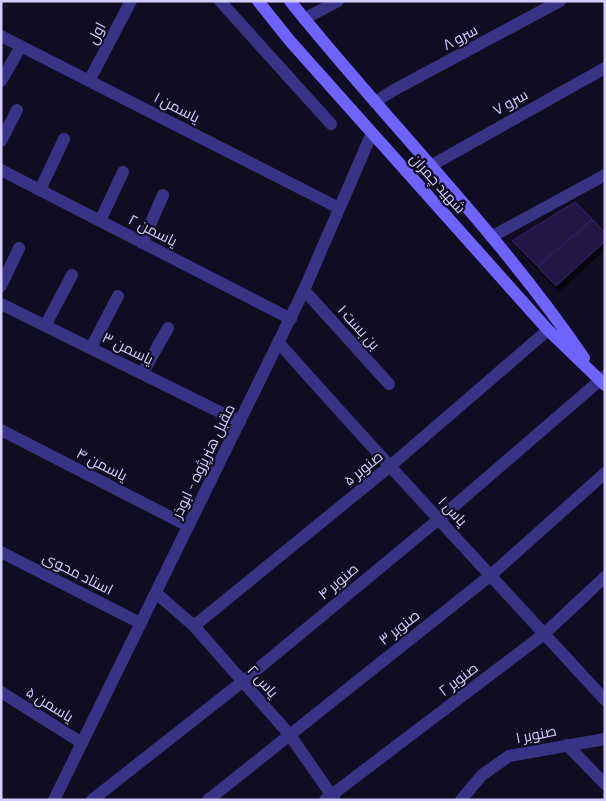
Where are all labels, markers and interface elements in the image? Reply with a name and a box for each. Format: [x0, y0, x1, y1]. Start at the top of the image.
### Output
street label: اول [82, 18, 110, 48]
street label: سرو ۸ [439, 19, 481, 55]
street label: سرو ۷ [489, 84, 531, 120]
street label: یاسمن ۱ [150, 87, 204, 127]
street label: شهید چمران [405, 148, 471, 218]
street label: یاسمن ۲ [125, 209, 181, 251]
street label: بن بست ۱ [333, 300, 385, 354]
street label: یاسمن ۳ [99, 327, 157, 369]
street label: مقبل هنرپژوه - ابوذر [166, 400, 240, 523]
street label: یاسمن ۴ [73, 442, 131, 486]
street label: صنوبر ۵ [339, 446, 387, 490]
street label: یاس ۱ [434, 491, 472, 531]
street label: استاد محوی [39, 546, 117, 600]
street label: صنوبر ۴ [313, 558, 363, 604]
street label: صنوبر ۳ [374, 604, 424, 650]
street label: صنوبر ۲ [434, 657, 482, 701]
street label: یاس ۲ [243, 660, 283, 702]
street label: یاسمن ۵ [22, 681, 78, 727]
street label: صنوبر ۱ [514, 720, 558, 748]

